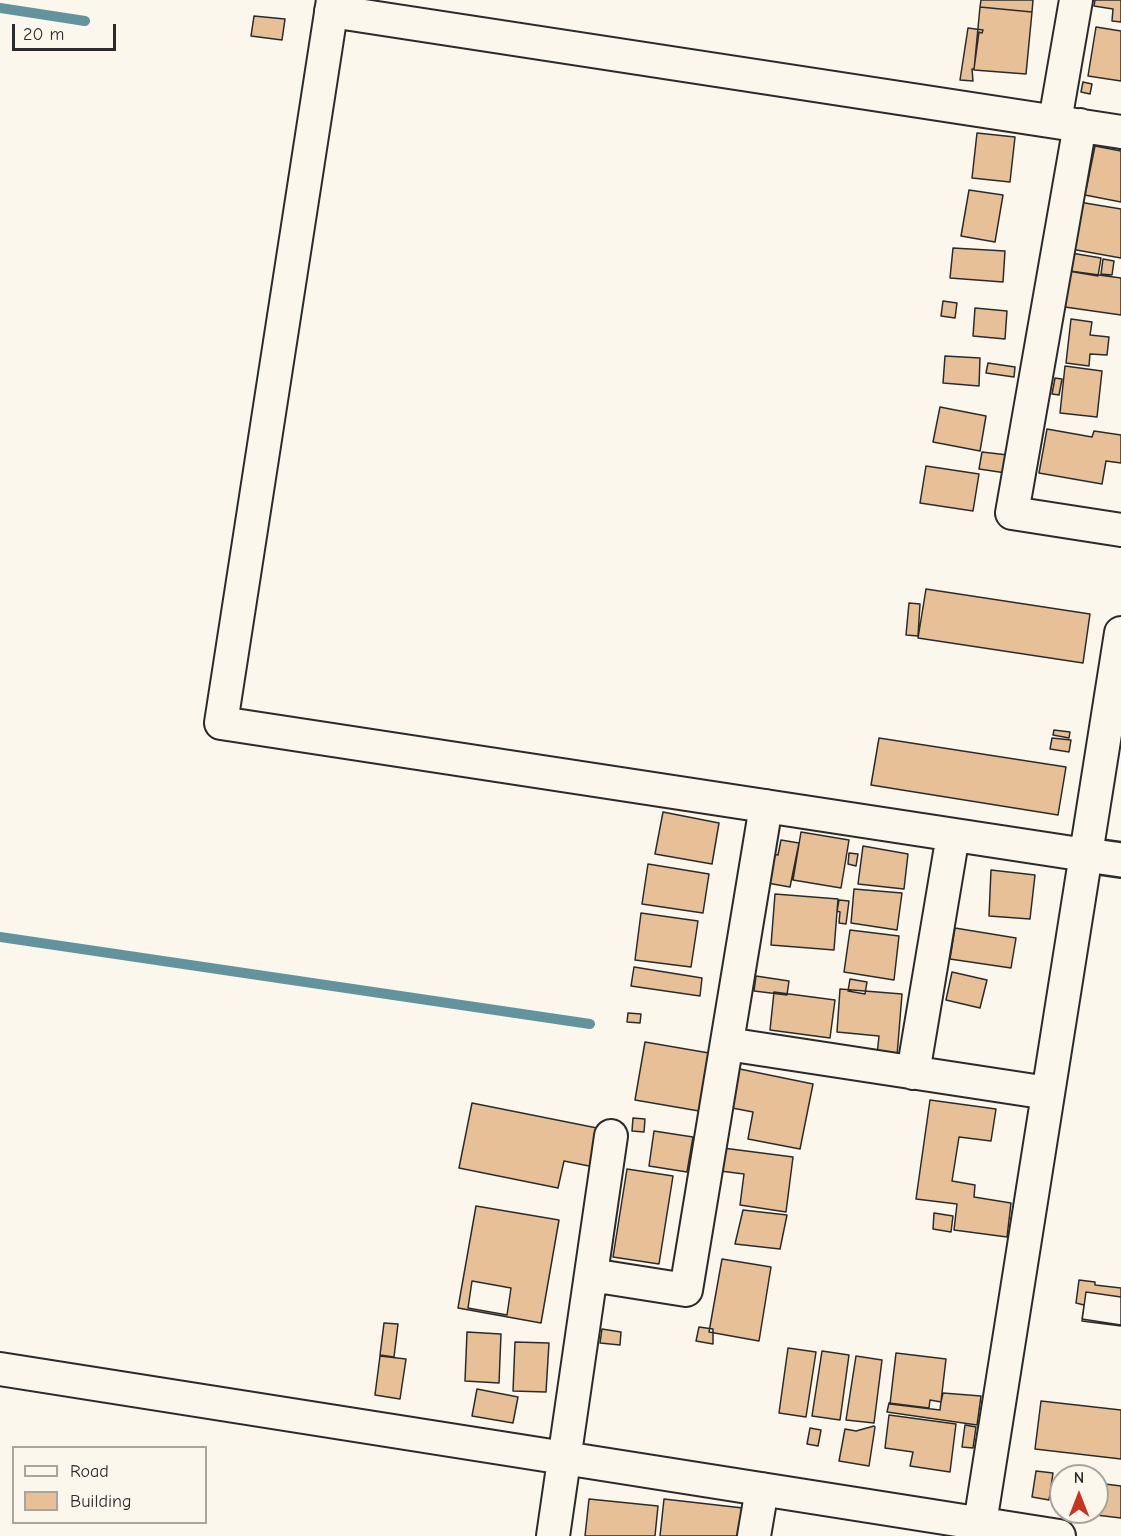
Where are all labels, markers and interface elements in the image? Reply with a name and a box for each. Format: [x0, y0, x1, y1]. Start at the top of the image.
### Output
scale bar [15, 12, 118, 50]
text: 20 m [23, 24, 64, 45]
legend [12, 1446, 207, 1524]
text: Road [70, 1461, 109, 1482]
north arrow [1049, 1464, 1109, 1524]
text: N [1074, 1469, 1084, 1487]
text: Building [70, 1491, 132, 1512]

